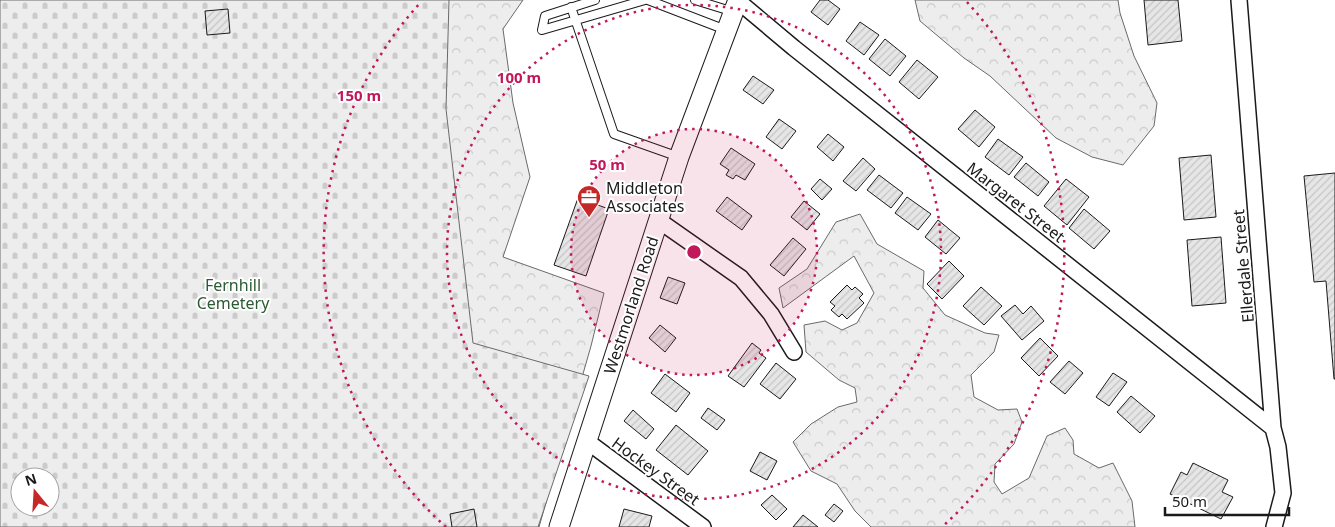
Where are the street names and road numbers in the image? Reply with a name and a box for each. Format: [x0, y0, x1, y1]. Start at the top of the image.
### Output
street label: Margaret Street [962, 157, 1070, 247]
street label: Ellerdale Street [1227, 208, 1259, 323]
street label: Westmorland Road [598, 233, 664, 377]
street label: Hockey Street [608, 432, 704, 510]

